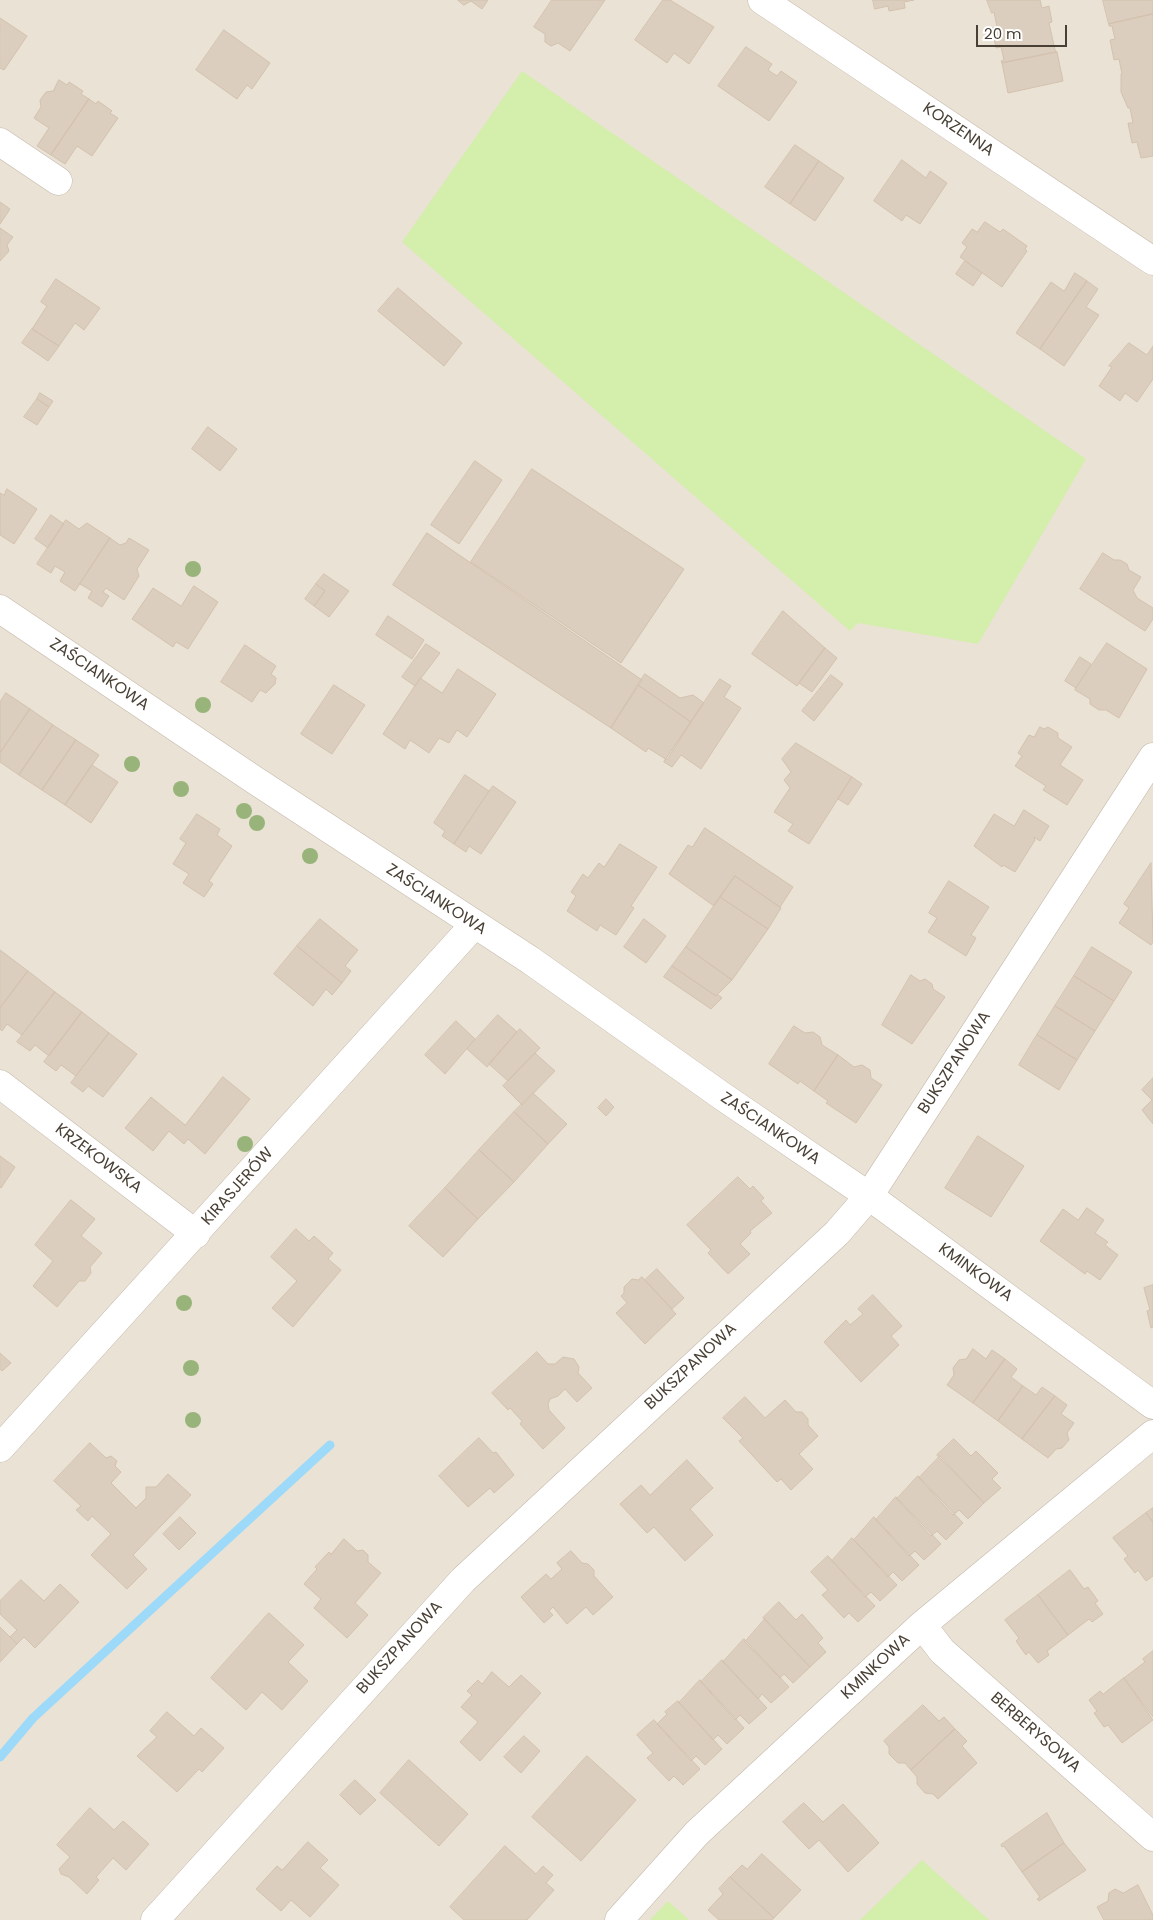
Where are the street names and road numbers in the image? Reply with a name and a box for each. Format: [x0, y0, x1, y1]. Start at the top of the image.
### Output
street label: KORZENNA [919, 99, 997, 161]
street label: ZAŚCIANKOWA [46, 635, 152, 715]
street label: ZAŚCIANKOWA [382, 860, 490, 940]
street label: BUKSZPANOWA [915, 1008, 995, 1118]
street label: ZAŚCIANKOWA [717, 1089, 823, 1169]
street label: KRZEKOWSKA [51, 1120, 145, 1198]
street label: KIRASJERÓW [198, 1144, 278, 1230]
street label: KMINKOWA [934, 1240, 1016, 1306]
street label: BUKSZPANOWA [641, 1320, 741, 1414]
street label: BUKSZPANOWA [353, 1598, 447, 1698]
street label: KMINKOWA [838, 1630, 914, 1704]
street label: BERBERYSOWA [986, 1689, 1084, 1777]

